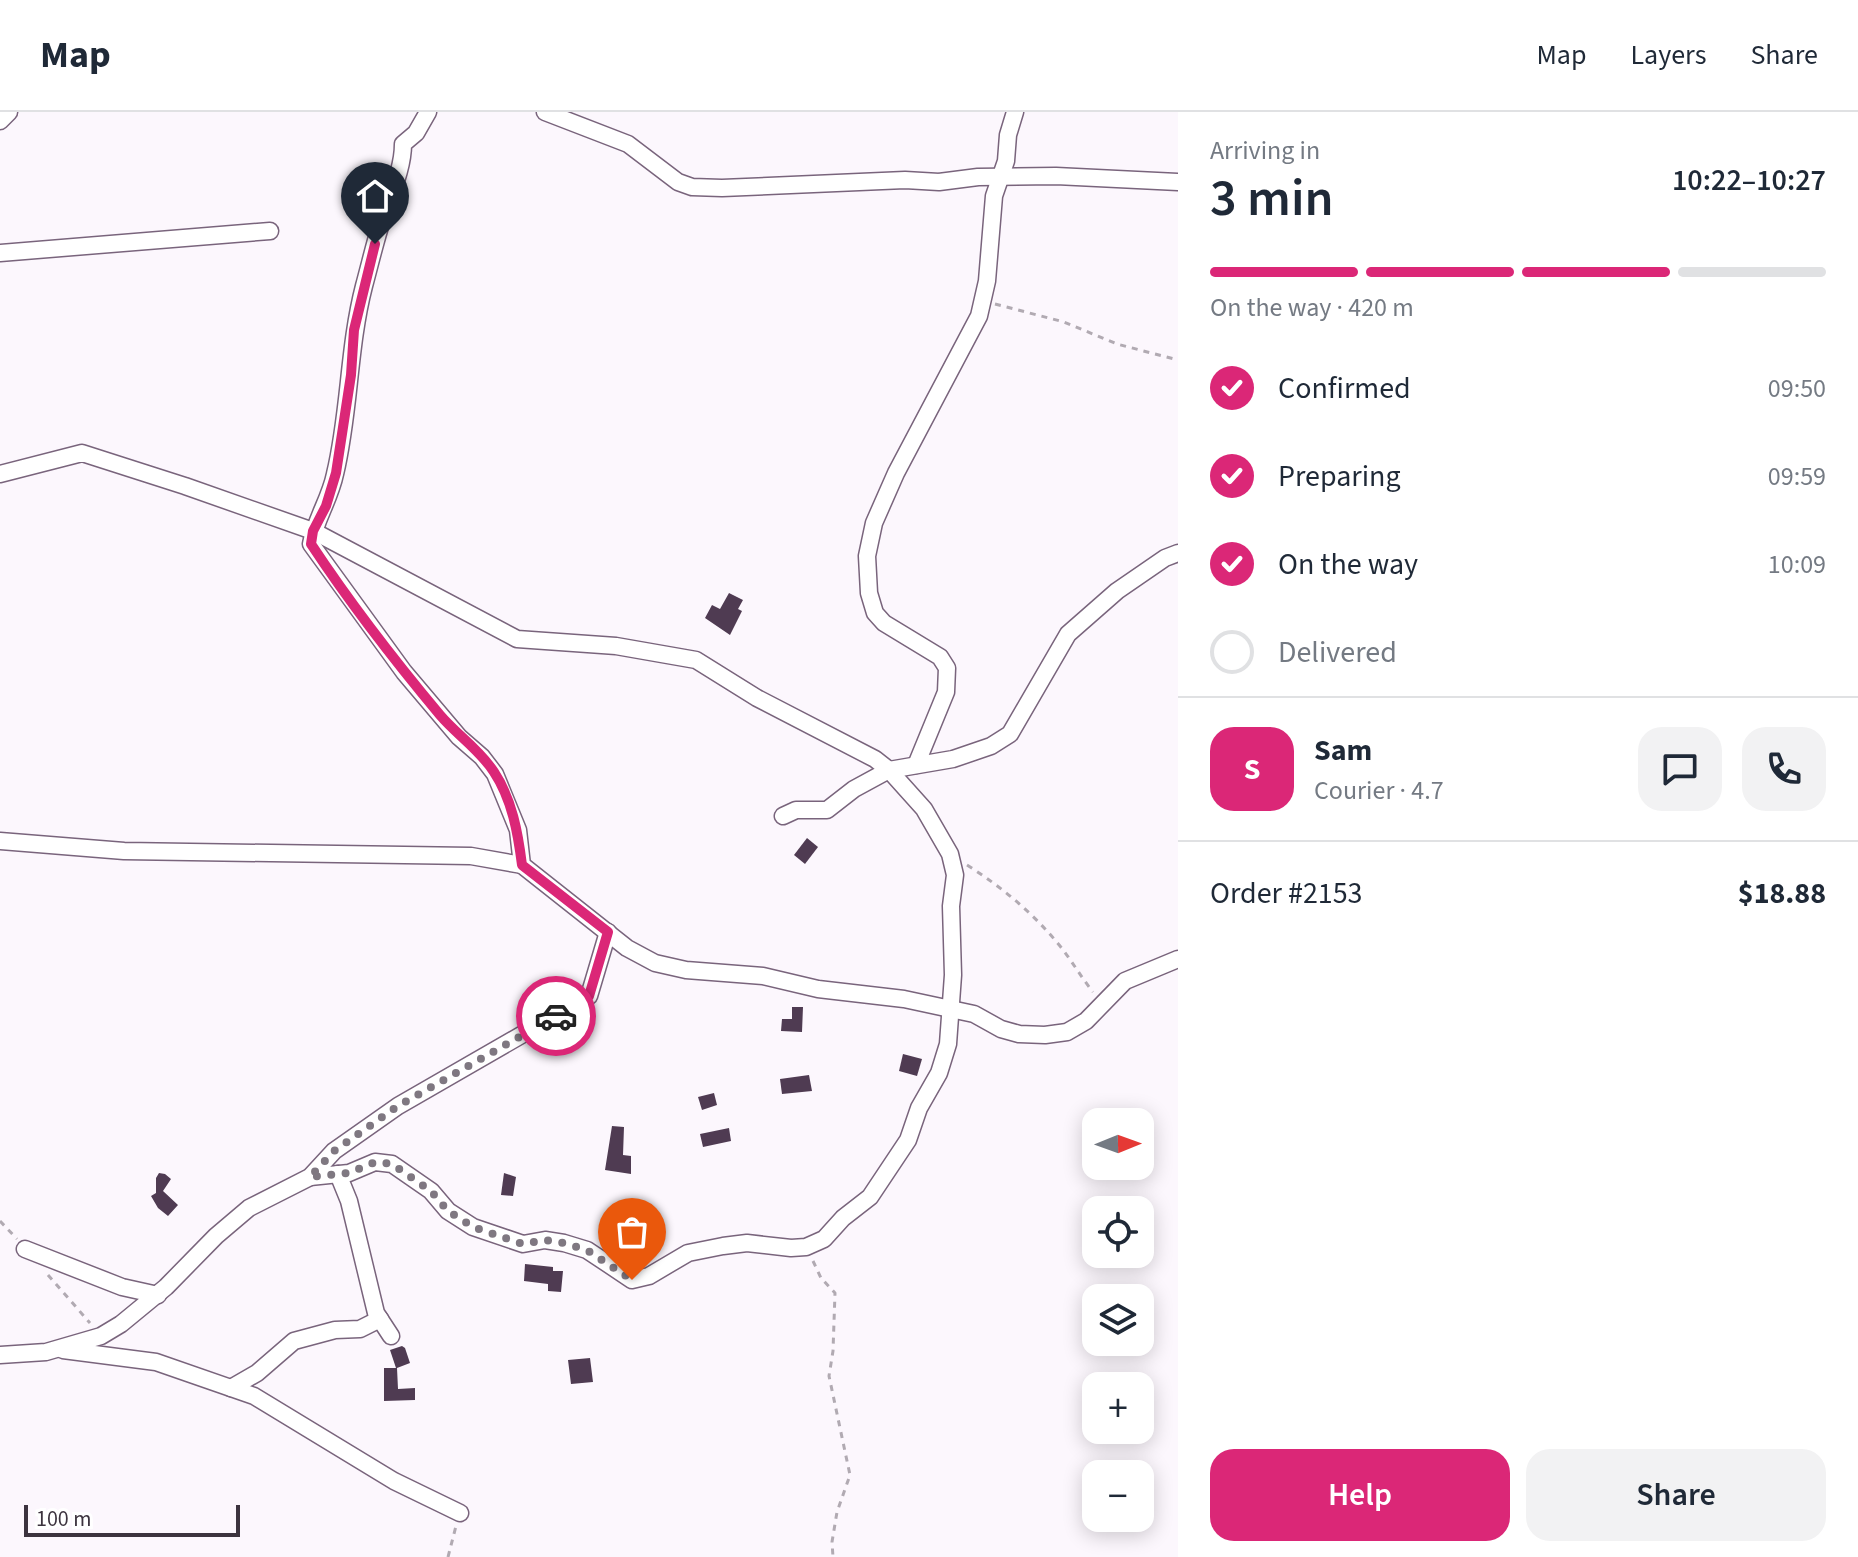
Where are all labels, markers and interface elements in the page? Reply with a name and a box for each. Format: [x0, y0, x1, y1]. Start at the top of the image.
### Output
text: Map [40, 28, 111, 82]
text: Map [1536, 35, 1586, 75]
text: Layers [1630, 35, 1706, 75]
text: Share [1750, 35, 1818, 75]
text: Arriving in [1210, 132, 1320, 169]
text: 10:22–10:27 [1672, 159, 1826, 202]
pin [341, 162, 409, 244]
text: 3 min [1210, 162, 1334, 236]
icon: home [353, 174, 397, 218]
text: On the way · 420 m [1210, 289, 1414, 326]
icon: check [1210, 366, 1254, 410]
text: Confirmed [1278, 367, 1411, 410]
text: 09:50 [1768, 370, 1826, 407]
icon: check [1210, 454, 1254, 498]
text: Preparing [1278, 455, 1401, 498]
text: 09:59 [1768, 458, 1826, 495]
icon: check [1210, 542, 1254, 586]
text: On the way [1278, 543, 1418, 586]
text: 10:09 [1768, 546, 1826, 583]
text: Delivered [1278, 631, 1397, 674]
button: chat [1638, 727, 1722, 811]
button: phone [1742, 727, 1826, 811]
text: Sam [1314, 729, 1372, 772]
text: S [1244, 748, 1260, 791]
text: Courier · 4.7 [1314, 772, 1444, 809]
text: Order #2153 [1210, 872, 1363, 915]
text: $18.88 [1738, 872, 1826, 915]
courier [516, 976, 596, 1056]
icon: car [534, 994, 578, 1038]
north arrow [1082, 1108, 1154, 1180]
map controls [1082, 1108, 1154, 1532]
button: locate [1082, 1196, 1154, 1268]
pin [598, 1198, 666, 1280]
icon: bag [610, 1210, 654, 1254]
button: layers [1082, 1284, 1154, 1356]
button: + [1082, 1372, 1154, 1444]
button: Help [1210, 1449, 1510, 1541]
button: Share [1526, 1449, 1826, 1541]
button: − [1082, 1460, 1154, 1532]
scale bar [24, 1501, 240, 1537]
text: 100 m [36, 1503, 91, 1535]

